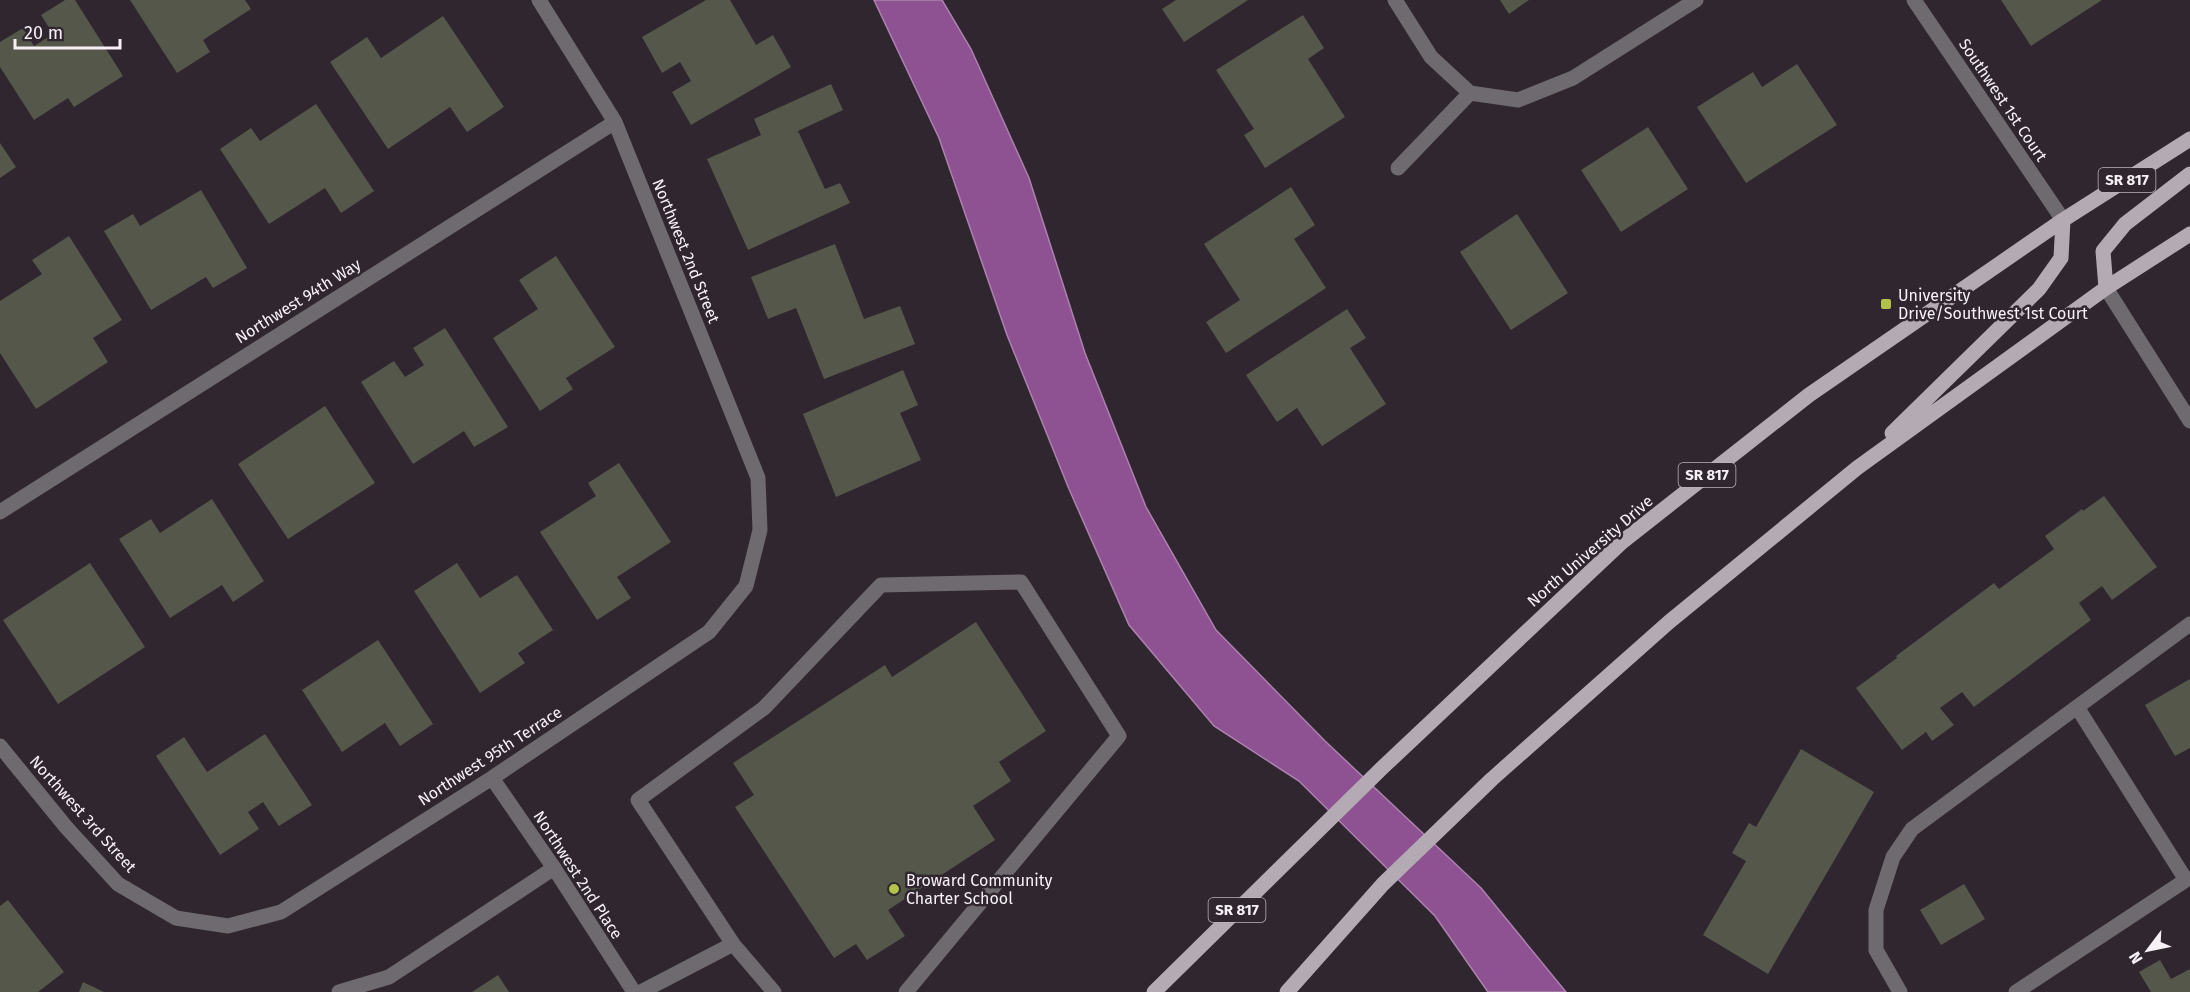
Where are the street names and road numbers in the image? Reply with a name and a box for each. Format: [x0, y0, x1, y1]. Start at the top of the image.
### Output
street label: Southwest 1st Court [1955, 35, 2051, 165]
road number: SR 817 [2098, 168, 2156, 192]
street label: Northwest 2nd Street [648, 176, 724, 326]
street label: Northwest 94th Way [232, 255, 364, 347]
road number: SR 817 [1678, 463, 1736, 487]
street label: North University Drive [1523, 491, 1657, 611]
street label: Northwest 95th Terrace [415, 702, 565, 810]
street label: Northwest 3rd Street [26, 752, 140, 876]
street label: Northwest 2nd Place [529, 807, 627, 943]
road number: SR 817 [1208, 898, 1266, 922]

